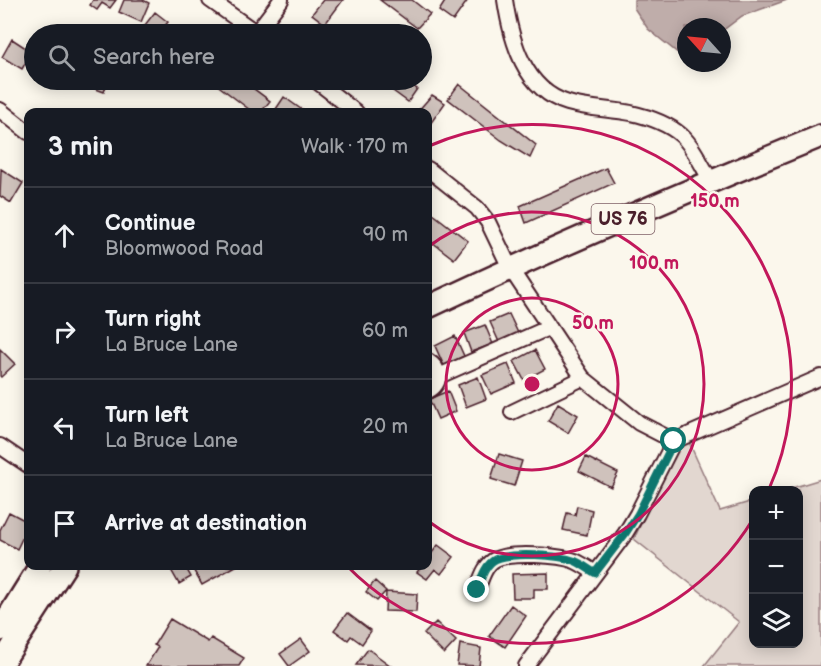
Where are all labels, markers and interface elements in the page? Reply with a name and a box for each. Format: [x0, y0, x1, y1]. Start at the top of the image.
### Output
north arrow [677, 18, 731, 72]
search box [24, 24, 432, 90]
icon: search [45, 41, 78, 74]
text: Search here [93, 44, 215, 71]
text: 3 min [48, 132, 113, 163]
text: Walk · 170 m [301, 135, 408, 159]
text: 150 m [690, 191, 740, 212]
road number: US 76 [592, 204, 654, 234]
text: Continue [105, 210, 195, 237]
icon: ahead [48, 219, 81, 252]
text: 90 m [363, 223, 408, 247]
text: Bloomwood Road [105, 237, 263, 261]
text: 100 m [629, 253, 679, 274]
text: Turn right [105, 306, 201, 333]
text: 50 m [572, 313, 614, 334]
icon: right [48, 315, 81, 348]
text: 60 m [362, 319, 408, 343]
text: La Bruce Lane [105, 333, 238, 357]
centre of rings [522, 374, 542, 394]
text: Turn left [105, 402, 189, 429]
icon: left [48, 411, 81, 444]
text: 20 m [363, 415, 408, 439]
route start [660, 427, 686, 453]
text: La Bruce Lane [105, 429, 238, 453]
map controls [749, 486, 803, 648]
button: + [749, 486, 803, 540]
icon: arrive [48, 507, 81, 540]
text: Arrive at destination [105, 510, 307, 537]
button: − [749, 540, 803, 594]
route end [463, 576, 489, 602]
button: layers [749, 594, 803, 648]

